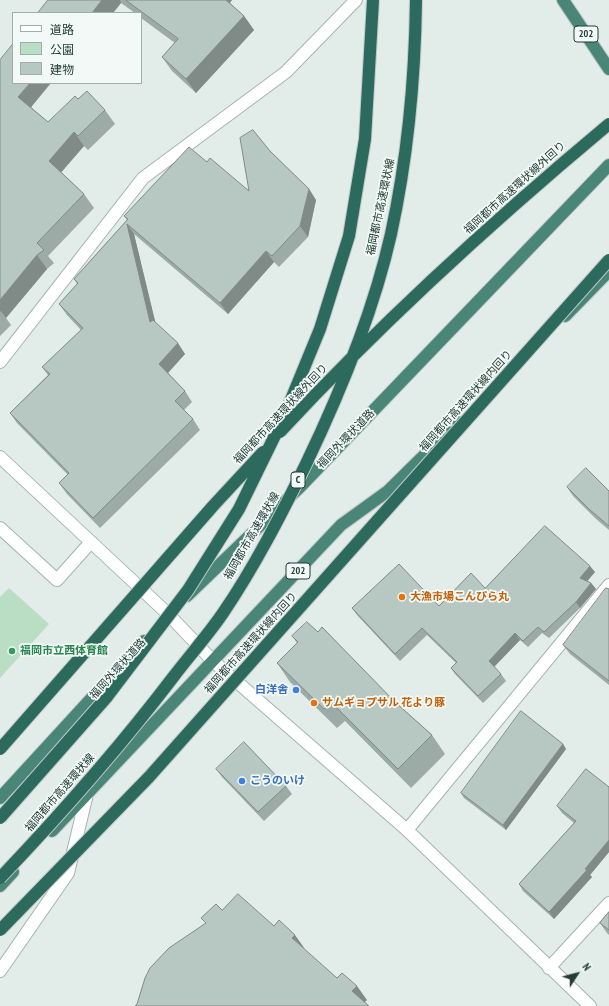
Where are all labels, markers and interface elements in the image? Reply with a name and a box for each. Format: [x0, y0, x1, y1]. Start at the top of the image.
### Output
legend [12, 12, 142, 84]
text: 道路 [50, 22, 74, 37]
road number: 202 [574, 26, 598, 42]
text: 公園 [50, 42, 74, 57]
text: 建物 [50, 62, 74, 77]
street label: 福岡都市高速環状線外回り [462, 139, 568, 237]
street label: 福岡都市高速環状線 [364, 157, 398, 257]
street label: 福岡都市高速環状線内回り [417, 348, 515, 454]
street label: 福岡都市高速環状線外回り [231, 361, 331, 467]
street label: 福岡外環状道路 [315, 407, 377, 471]
road number: C [291, 472, 305, 488]
street label: 福岡都市高速環状線 [222, 490, 282, 582]
road number: 202 [286, 563, 310, 579]
street label: 福岡都市高速環状線内回り [202, 590, 300, 696]
place label: 大漁市場こんぴら丸 [410, 590, 509, 604]
marker: 大漁市場こんぴら丸 [397, 592, 407, 602]
street label: 福岡外環状道路 [87, 636, 149, 702]
place label: 福岡市立西体育館 [20, 644, 108, 658]
marker: 福岡市立西体育館 [7, 646, 17, 656]
place label: 白洋舎 [255, 683, 288, 697]
marker: 白洋舎 [291, 685, 301, 695]
place label: サムギョプサル 花より豚 [322, 696, 445, 710]
marker: サムギョプサル 花より豚 [309, 698, 319, 708]
street label: 福岡都市高速環状線 [23, 751, 97, 835]
place label: こうのいけ [250, 774, 305, 788]
marker: こうのいけ [237, 776, 247, 786]
north arrow [557, 954, 597, 994]
text: N [579, 960, 594, 973]

